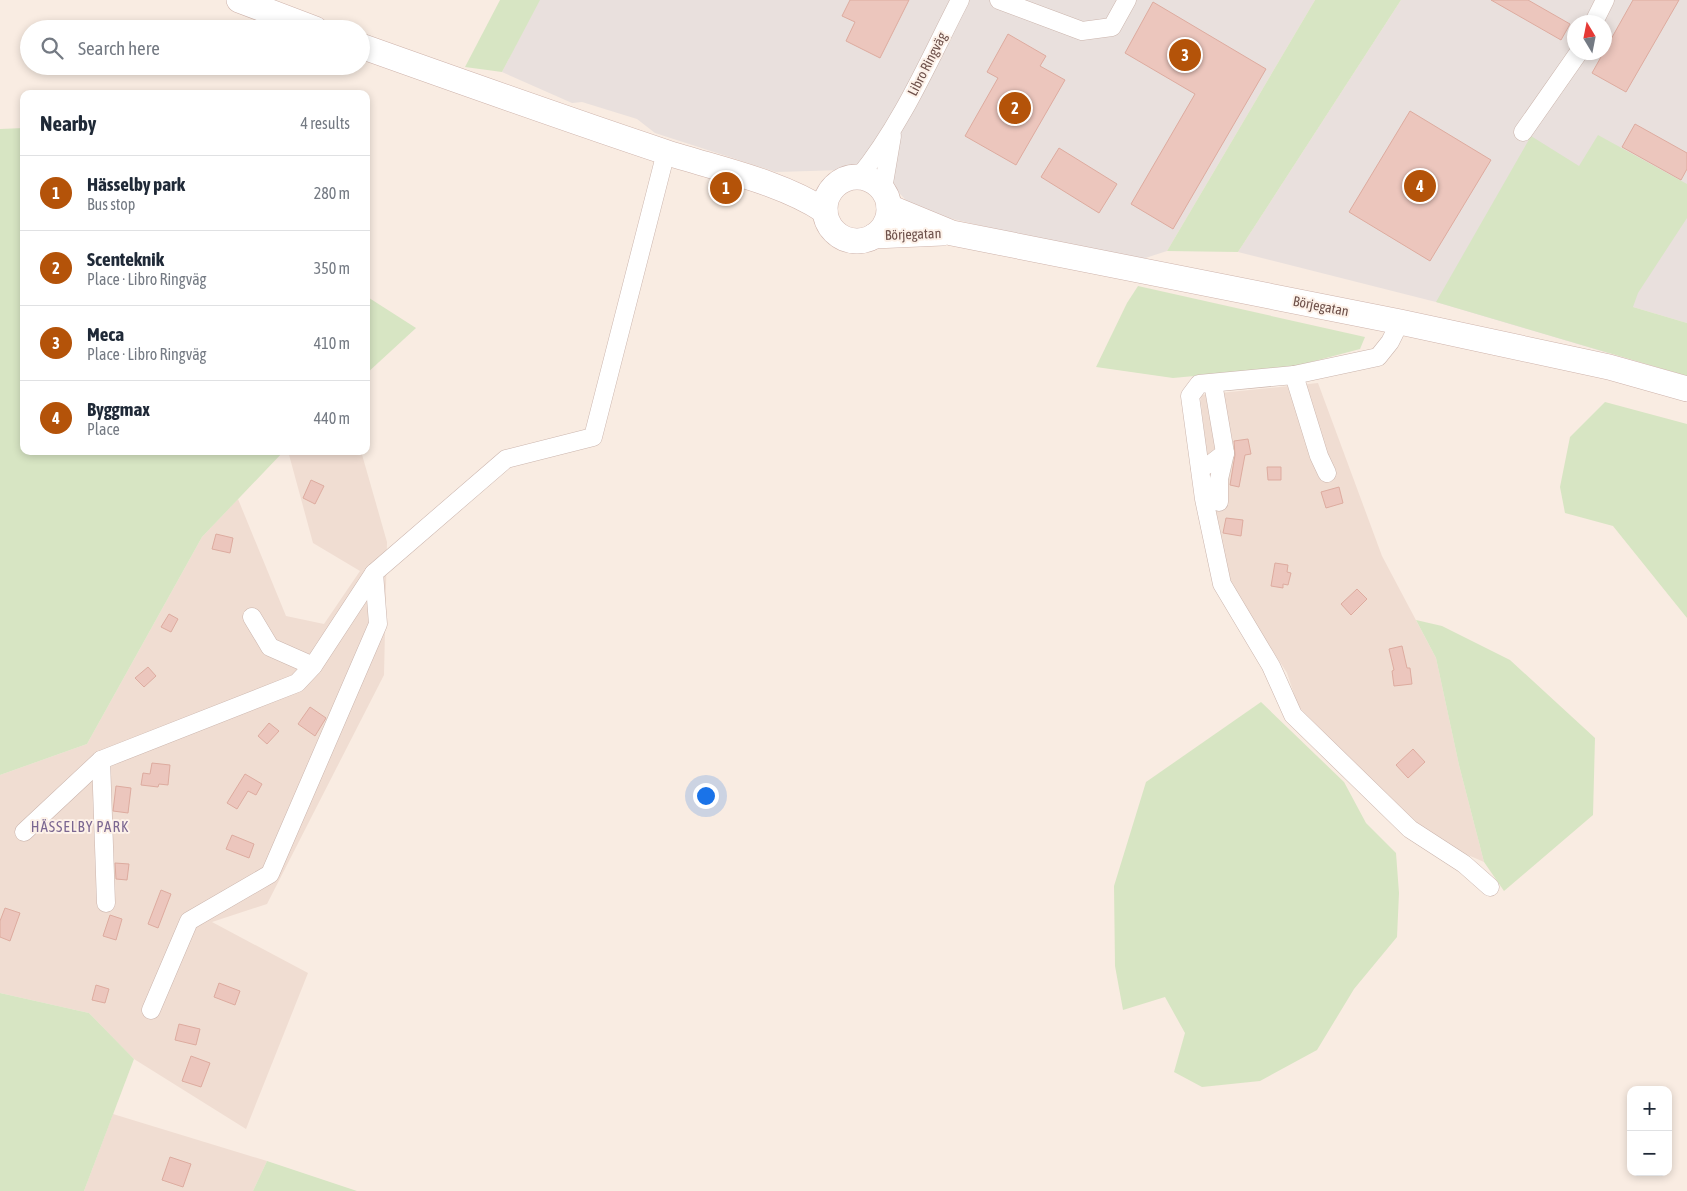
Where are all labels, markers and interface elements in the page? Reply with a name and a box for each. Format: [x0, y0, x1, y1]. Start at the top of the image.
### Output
north arrow [1567, 15, 1612, 60]
search box [20, 20, 370, 75]
street label: Libro Ringväg [904, 30, 950, 98]
icon: search [38, 34, 66, 62]
pin: 3 [1169, 36, 1201, 74]
text: Search here [78, 37, 160, 59]
pin: 2 [999, 89, 1031, 127]
text: Nearby [40, 111, 96, 135]
text: 4 results [300, 114, 350, 132]
pin: 4 [1404, 167, 1436, 205]
pin: 1 [710, 169, 742, 207]
text: Hässelby park [87, 173, 185, 195]
text: 1 [52, 184, 60, 202]
text: 280 m [314, 184, 350, 202]
text: Bus stop [87, 195, 135, 213]
street label: Börjegatan [884, 225, 942, 243]
text: Scenteknik [87, 248, 164, 270]
text: 2 [52, 259, 60, 277]
text: 350 m [314, 259, 350, 277]
text: Place · Libro Ringväg [87, 270, 206, 288]
street label: Börjegatan [1292, 293, 1350, 319]
text: Meca [87, 323, 124, 345]
text: 3 [52, 334, 60, 352]
text: 410 m [314, 334, 350, 352]
text: Place · Libro Ringväg [87, 345, 206, 363]
text: Byggmax [87, 398, 150, 420]
text: 4 [52, 409, 60, 427]
text: 440 m [314, 409, 350, 427]
text: Place [87, 420, 120, 438]
your location [693, 783, 719, 809]
district label: HÄSSELBY PARK [31, 818, 129, 835]
map controls [1627, 1086, 1672, 1176]
button: + [1627, 1086, 1672, 1131]
button: − [1627, 1131, 1672, 1176]

